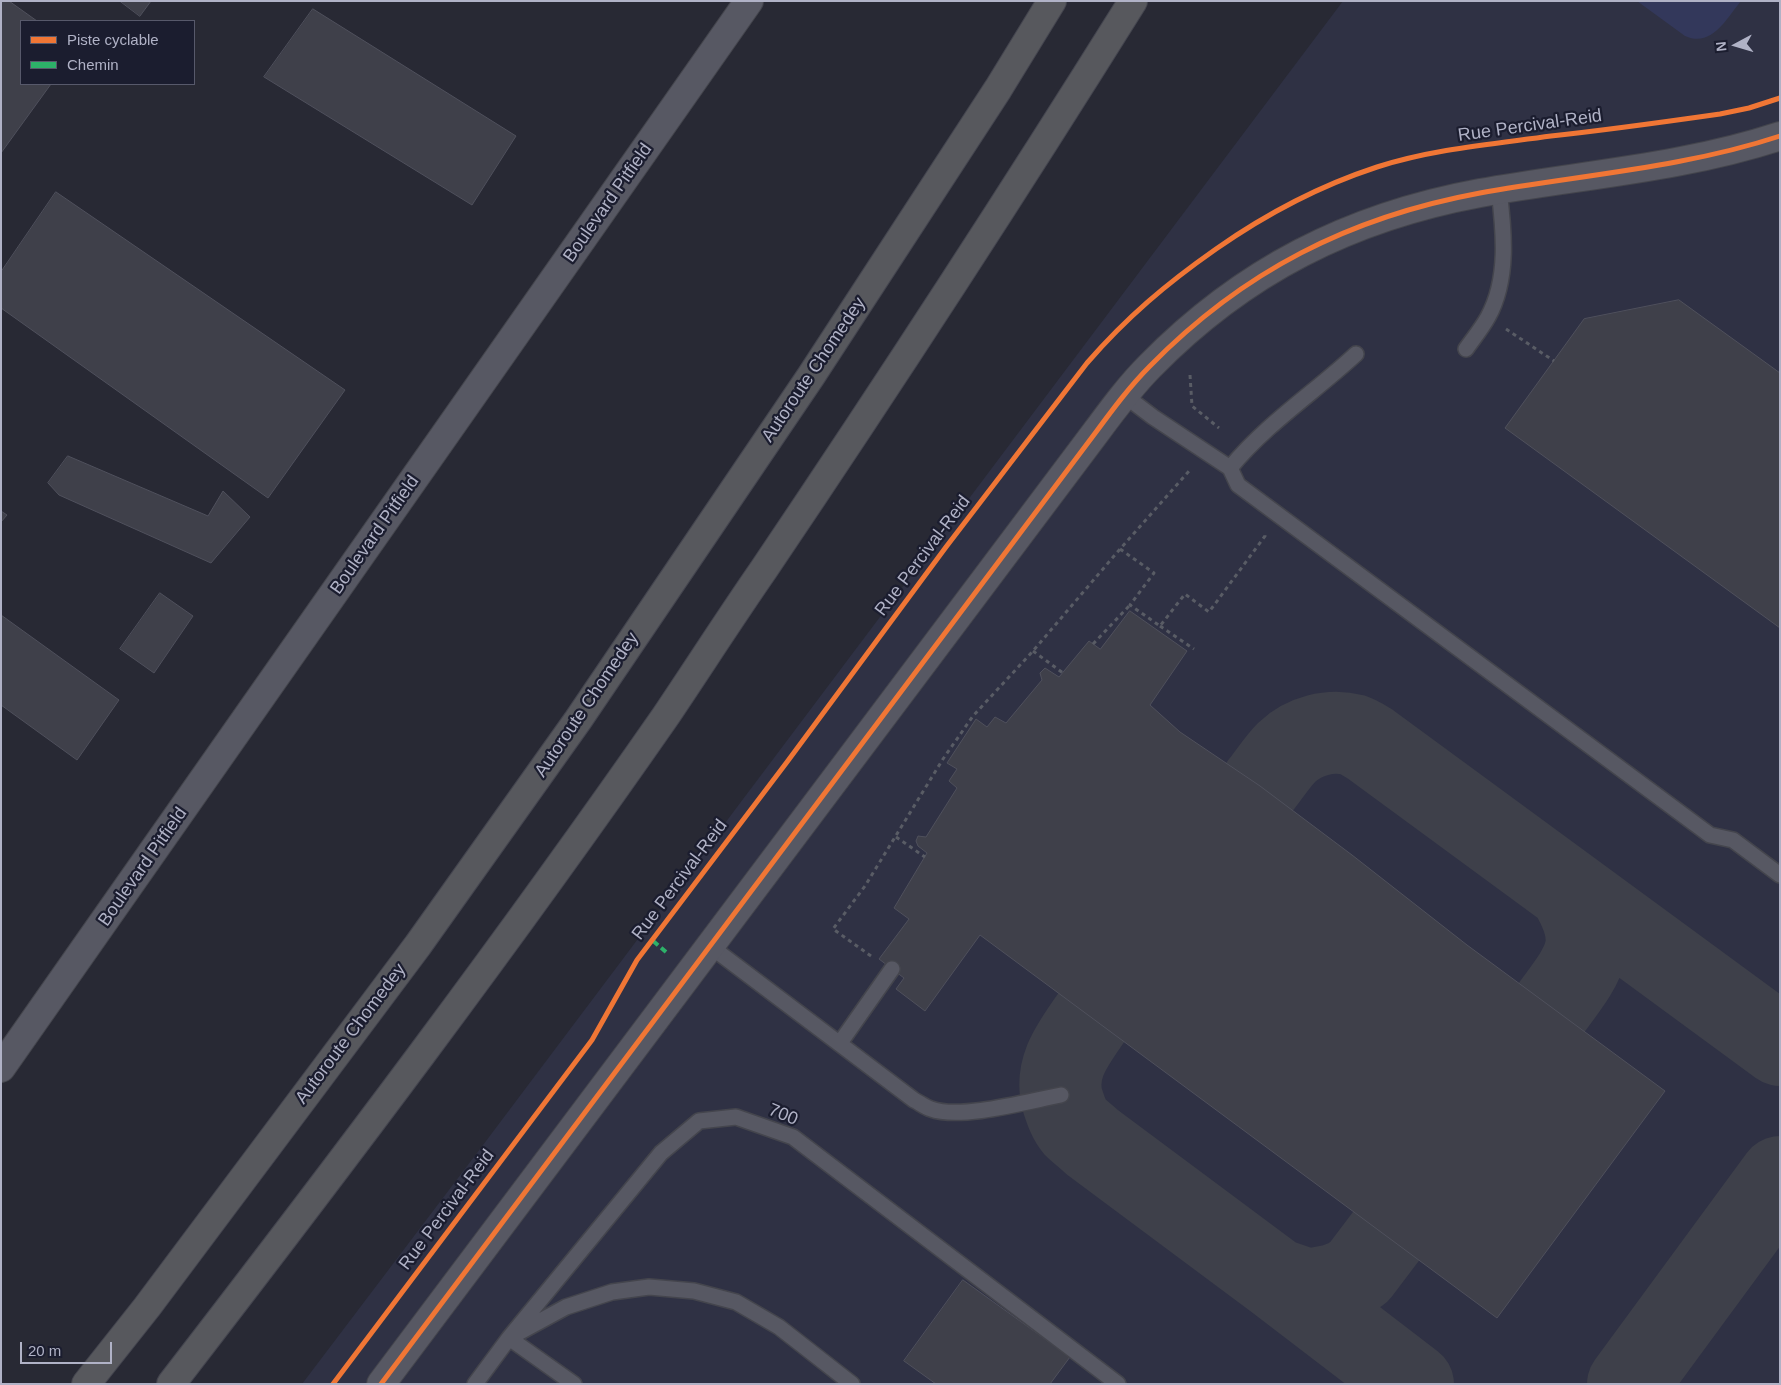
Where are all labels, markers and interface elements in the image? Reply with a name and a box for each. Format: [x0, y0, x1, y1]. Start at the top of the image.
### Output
legend [20, 20, 195, 85]
north arrow [1711, 20, 1761, 70]
text: Piste cyclable [67, 31, 159, 48]
text: N [1713, 41, 1730, 52]
text: Chemin [67, 56, 119, 73]
street label: Rue Percival-Reid [1457, 105, 1603, 147]
street label: Boulevard Pitfield [559, 139, 657, 267]
street label: Autoroute Chomedey [757, 293, 871, 447]
street label: Boulevard Pitfield [326, 471, 424, 599]
street label: Rue Percival-Reid [871, 492, 975, 620]
street label: Autoroute Chomedey [530, 628, 644, 782]
street label: Boulevard Pitfield [94, 803, 192, 931]
street label: Rue Percival-Reid [628, 816, 732, 944]
street label: Autoroute Chomedey [291, 960, 411, 1108]
street label: 700 [765, 1099, 801, 1131]
street label: Rue Percival-Reid [395, 1146, 499, 1274]
scale bar [22, 1332, 115, 1364]
text: 20 m [28, 1342, 61, 1359]

